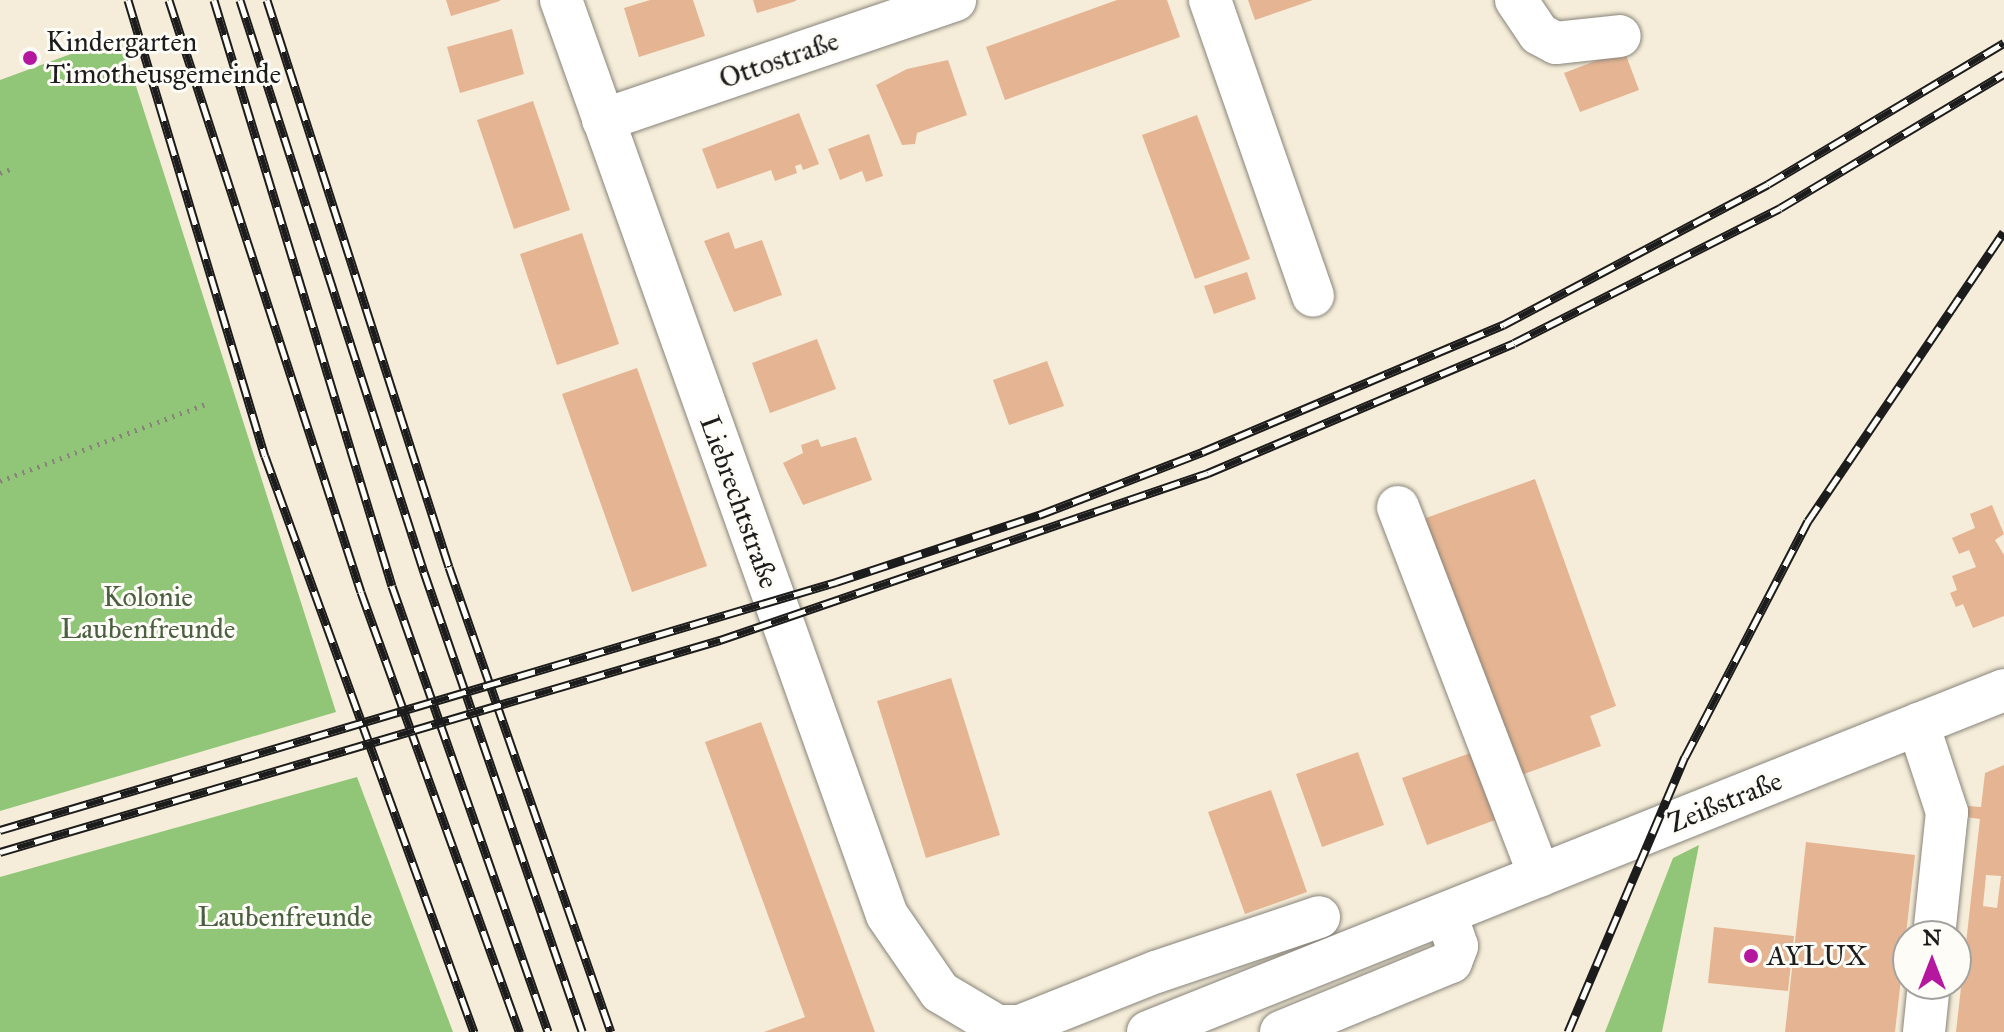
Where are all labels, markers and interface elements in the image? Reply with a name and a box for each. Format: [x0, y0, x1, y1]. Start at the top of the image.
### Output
street label: Ottostraße [715, 24, 843, 96]
place label: Kindergarten Timotheusgemeinde [46, 25, 281, 91]
marker: Kindergarten Timotheusgemeinde [21, 49, 39, 67]
street label: Liebrechtstraße [692, 411, 786, 593]
park label: Kolonie Laubenfreunde [60, 580, 236, 646]
street label: Zeißstraße [1663, 764, 1787, 840]
park label: Laubenfreunde [197, 900, 373, 934]
north arrow [1892, 920, 1972, 1000]
text: N [1923, 924, 1941, 951]
place label: AYLUX [1767, 939, 1867, 973]
marker: AYLUX [1742, 947, 1760, 965]

